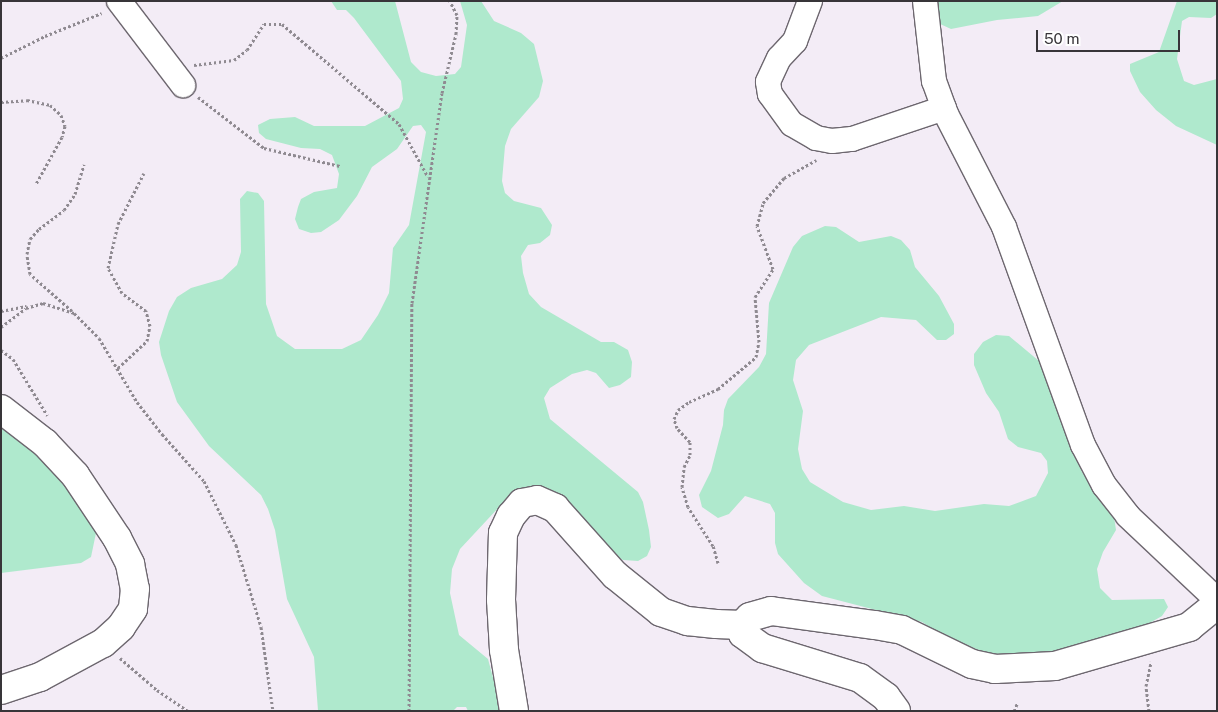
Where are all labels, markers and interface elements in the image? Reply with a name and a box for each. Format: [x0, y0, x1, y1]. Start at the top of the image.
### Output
scale bar [1038, 20, 1182, 52]
text: 50 m [1044, 30, 1079, 47]

